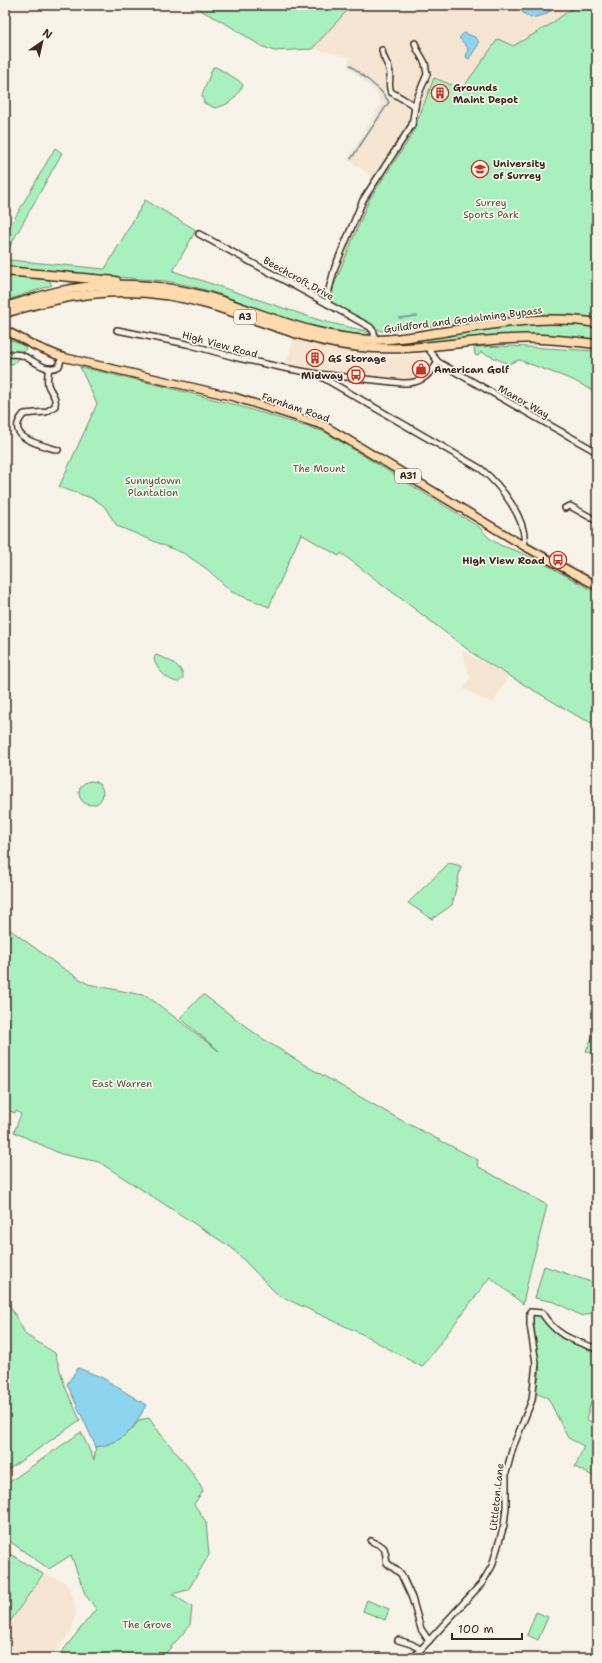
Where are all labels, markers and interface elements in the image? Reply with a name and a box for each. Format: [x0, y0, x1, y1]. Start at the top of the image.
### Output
north arrow [22, 22, 62, 62]
text: N [40, 25, 55, 43]
place label: Grounds Maint Depot [453, 81, 518, 106]
building icon: Grounds Maint Depot [430, 83, 450, 103]
place label: University of Surrey [493, 157, 545, 182]
school or university icon: University of Surrey [470, 159, 490, 179]
park label: Surrey Sports Park [463, 196, 519, 221]
street label: Beechcroft Drive [261, 254, 337, 303]
street label: Guildford and Godalming Bypass [383, 303, 543, 336]
road number: A3 [234, 310, 256, 324]
street label: High View Road [181, 328, 260, 361]
building icon: GS Storage [305, 348, 325, 368]
place label: GS Storage [328, 352, 386, 365]
shop icon: American Golf [411, 359, 431, 379]
place label: American Golf [434, 363, 509, 376]
bus stop icon: Midway [346, 365, 366, 385]
place label: Midway [301, 369, 343, 382]
street label: Manor Way [496, 382, 552, 421]
street label: Farnham Road [260, 390, 332, 425]
park label: The Mount [293, 462, 345, 475]
road number: A31 [395, 469, 421, 483]
park label: Sunnydown Plantation [125, 474, 181, 499]
bus stop icon: High View Road [548, 550, 568, 570]
place label: High View Road [462, 554, 545, 567]
park label: East Warren [92, 1077, 152, 1090]
street label: Littleton Lane [486, 1462, 507, 1531]
scale bar [452, 1615, 522, 1641]
park label: The Grove [122, 1618, 172, 1631]
text: 100 m [458, 1621, 494, 1637]

